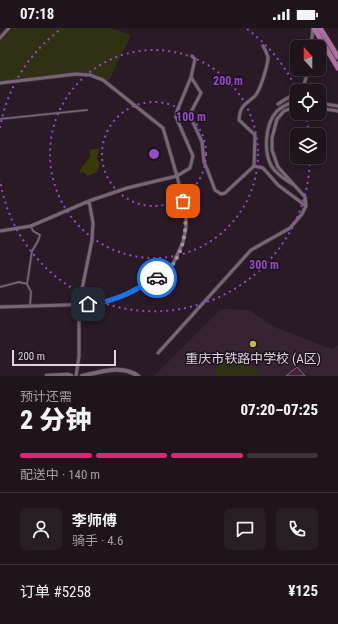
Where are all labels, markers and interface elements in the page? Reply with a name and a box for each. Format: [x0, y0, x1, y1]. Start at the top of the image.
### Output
text: 07:18 [20, 5, 54, 23]
north arrow [290, 40, 326, 76]
map controls [290, 40, 326, 164]
text: 200 m [213, 74, 243, 88]
button: locate [290, 84, 326, 120]
text: 100 m [176, 110, 206, 124]
button: layers [290, 128, 326, 164]
centre of rings [147, 147, 161, 161]
pin [166, 184, 200, 218]
icon: bag [172, 190, 194, 212]
courier [137, 258, 177, 298]
text: 300 m [249, 258, 279, 272]
icon: car [146, 267, 168, 289]
pin [71, 287, 105, 321]
icon: home [77, 293, 99, 315]
marker: 重庆市铁路中学校 (A区) [248, 339, 258, 349]
scale bar [12, 348, 116, 367]
text: 200 m [18, 350, 45, 363]
place label: 重庆市铁路中学校 (A区) [185, 351, 321, 366]
text: 预计还需 [20, 389, 72, 404]
text: 07:20–07:25 [240, 401, 318, 419]
text: 2 分钟 [20, 405, 91, 435]
text: 配送中 · 140 m [20, 467, 100, 482]
button: person [20, 508, 62, 550]
button: chat [224, 508, 266, 550]
button: phone [276, 508, 318, 550]
text: 李师傅 [72, 512, 117, 530]
text: 骑手 · 4.6 [72, 533, 123, 548]
text: ¥125 [288, 582, 318, 600]
text: 订单 #5258 [20, 583, 91, 601]

